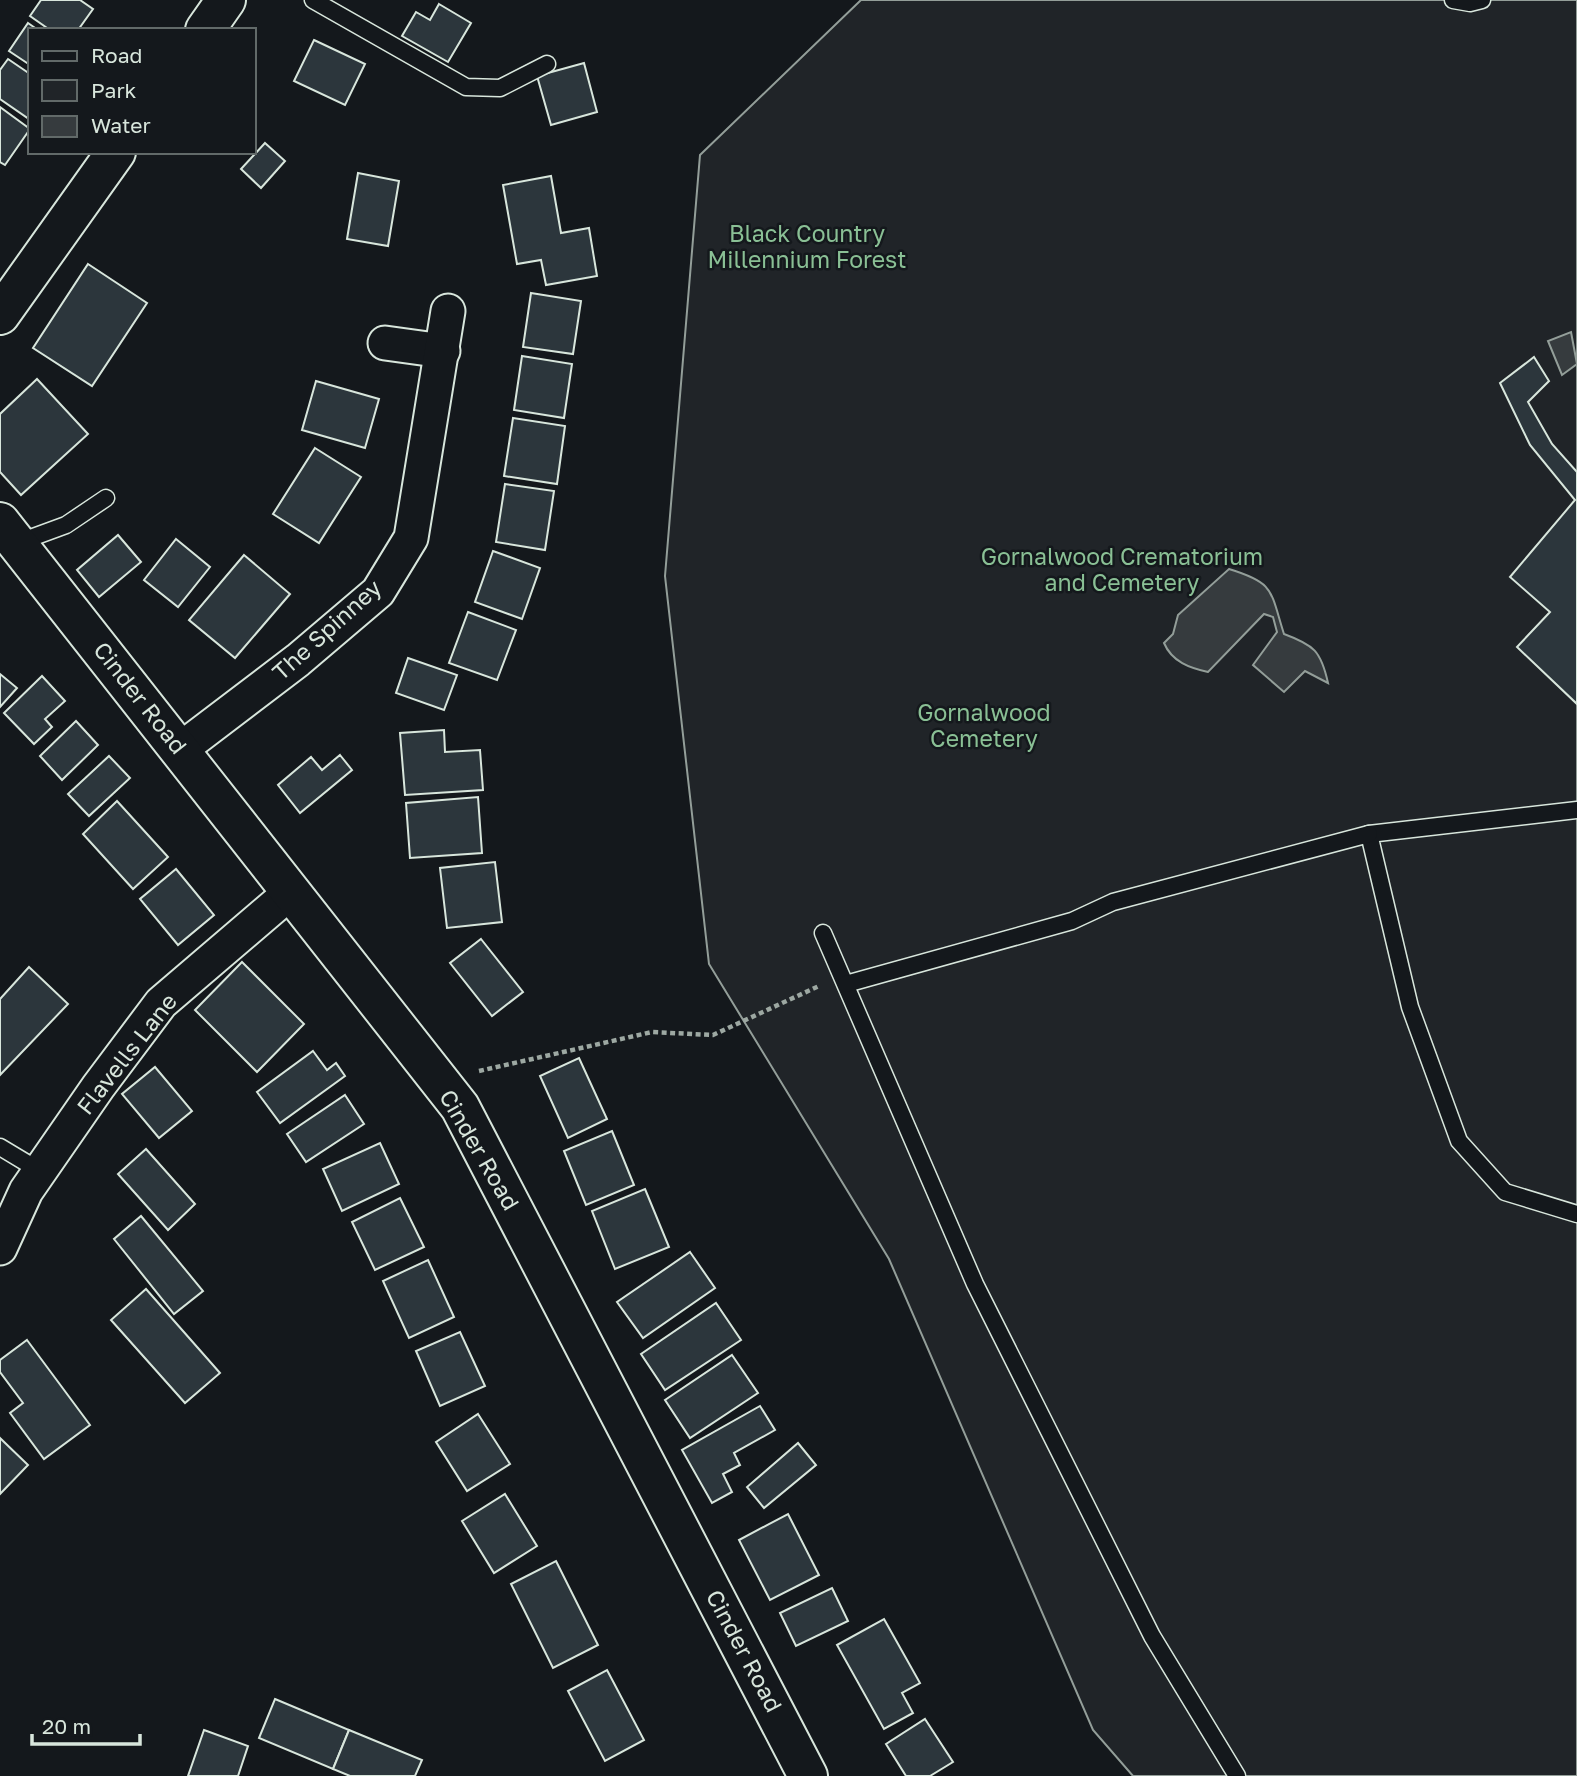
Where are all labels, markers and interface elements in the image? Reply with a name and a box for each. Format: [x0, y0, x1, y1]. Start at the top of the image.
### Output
legend [28, 28, 256, 154]
text: Road [91, 42, 142, 68]
text: Park [91, 77, 137, 103]
text: Water [91, 112, 151, 138]
park label: Black Country Millennium Forest [708, 219, 906, 273]
park label: Gornalwood Crematorium and Cemetery [981, 542, 1263, 596]
street label: The Spinney [266, 573, 387, 685]
street label: Cinder Road [88, 636, 193, 759]
park label: Gornalwood Cemetery [917, 698, 1051, 752]
street label: Flavells Lane [70, 987, 182, 1119]
street label: Cinder Road [434, 1084, 526, 1215]
street label: Cinder Road [701, 1585, 789, 1716]
scale bar [32, 1702, 140, 1746]
text: 20 m [42, 1713, 91, 1739]

